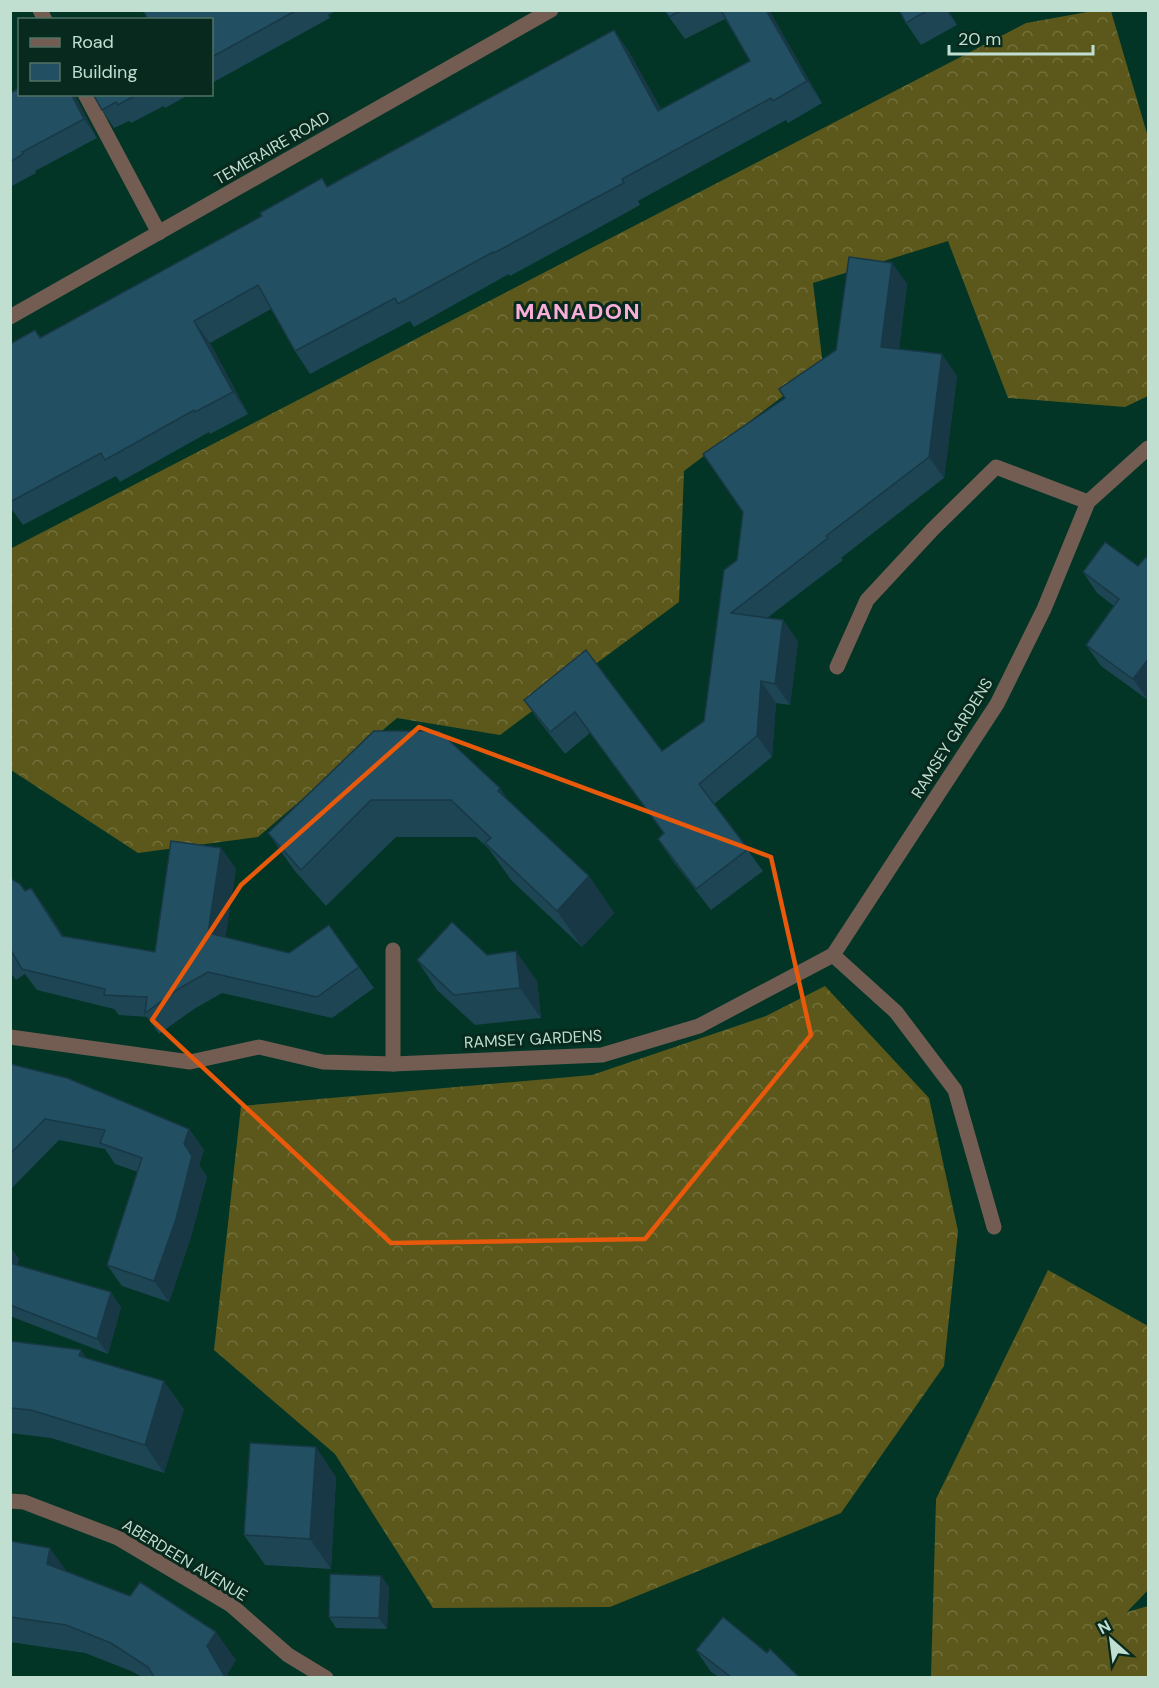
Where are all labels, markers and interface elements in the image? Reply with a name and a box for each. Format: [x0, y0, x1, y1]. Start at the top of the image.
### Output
legend [18, 18, 213, 96]
scale bar [949, 18, 1093, 56]
text: 20 m [958, 27, 1001, 51]
text: Road [72, 30, 114, 54]
text: Building [72, 60, 137, 84]
street label: TEMERAIRE ROAD [210, 106, 334, 190]
district label: MANADON [515, 297, 641, 326]
street label: RAMSEY GARDENS [907, 674, 997, 802]
street label: RAMSEY GARDENS [463, 1025, 603, 1053]
street label: ABERDEEN AVENUE [118, 1514, 252, 1606]
north arrow [1081, 1610, 1141, 1670]
text: N [1094, 1615, 1114, 1639]

